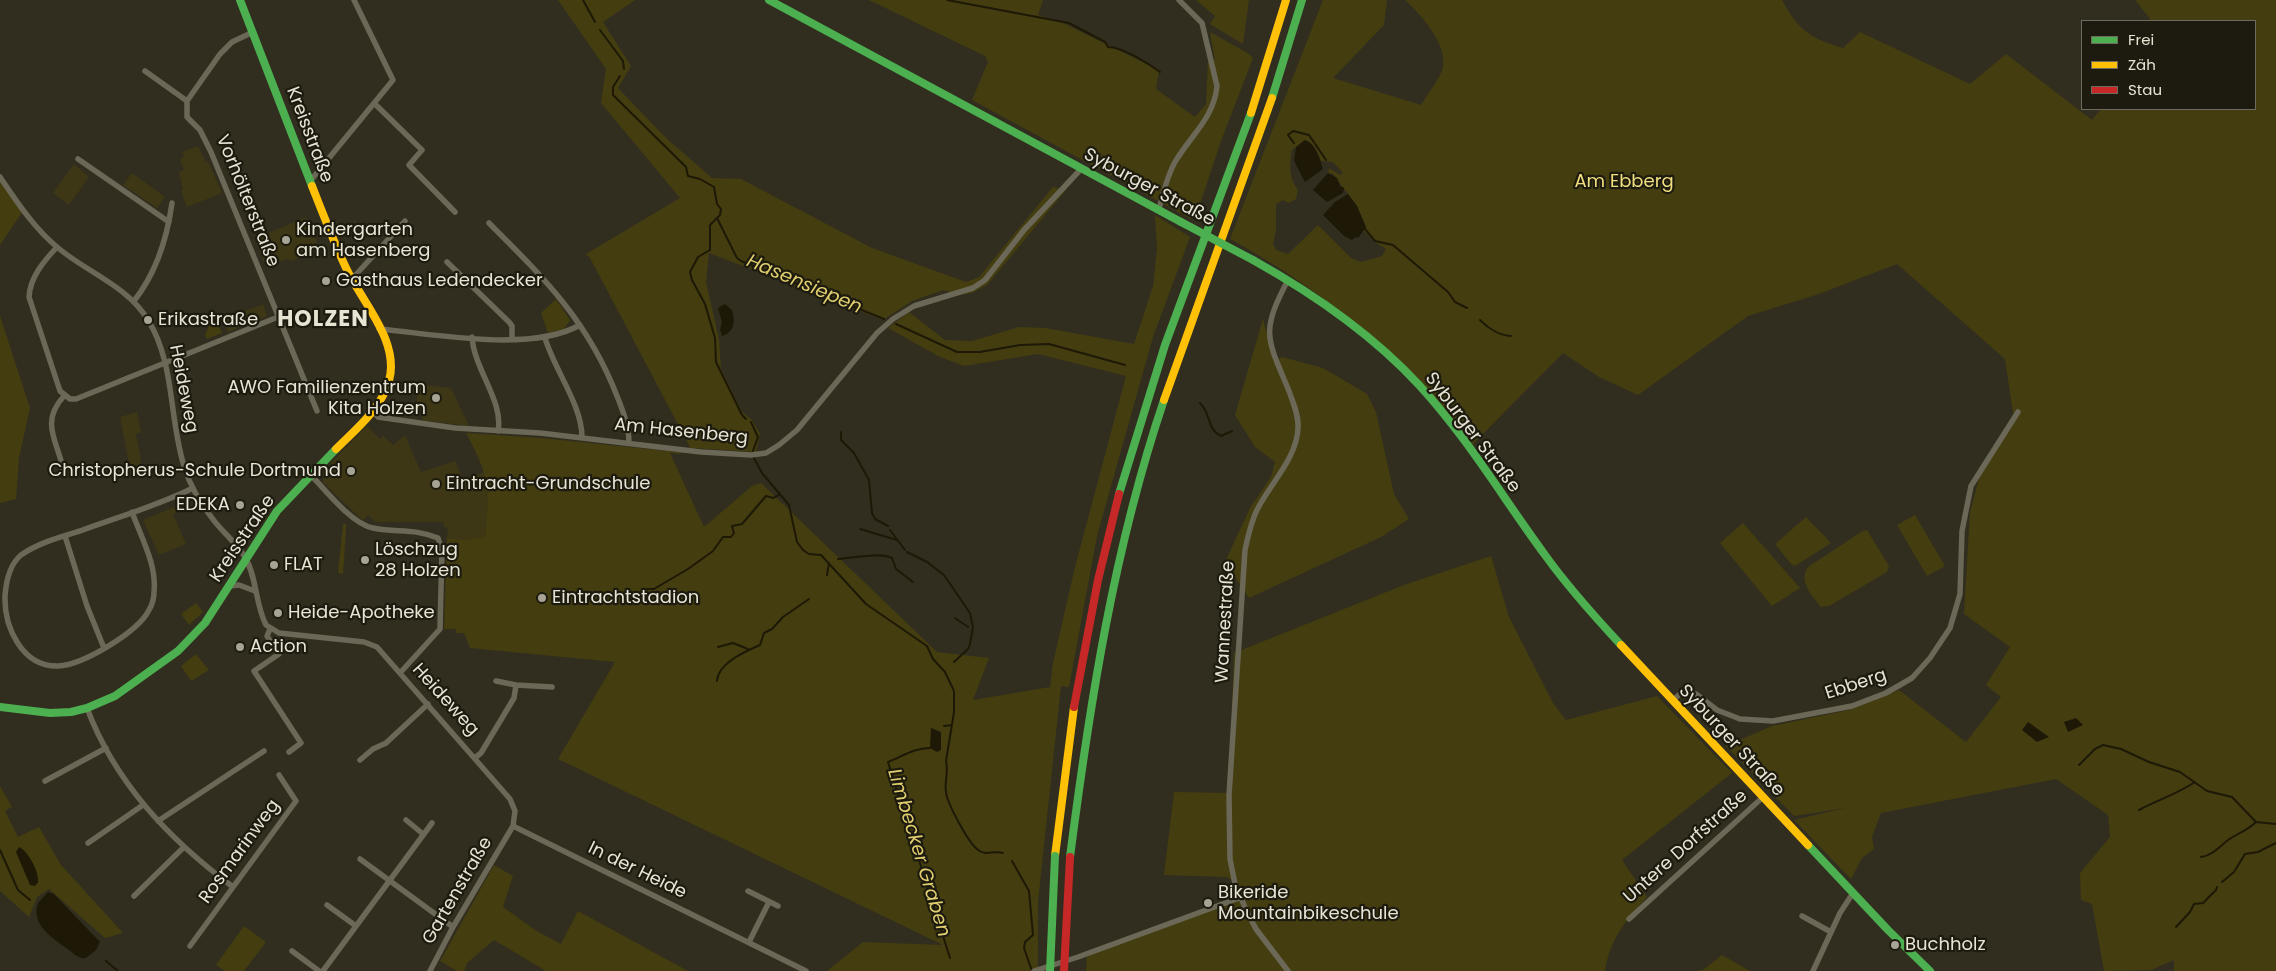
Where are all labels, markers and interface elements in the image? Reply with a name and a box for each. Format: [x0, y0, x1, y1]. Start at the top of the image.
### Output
legend [2081, 20, 2256, 110]
text: Frei [2128, 29, 2154, 50]
text: Zäh [2128, 54, 2156, 75]
text: Stau [2128, 79, 2162, 100]
street label: Kreisstraße [281, 84, 337, 186]
street label: Vorhölterstraße [211, 132, 283, 270]
street label: Syburger Straße [1080, 144, 1218, 232]
park label: Am Ebberg [1574, 171, 1674, 193]
place label: Kindergarten am Hasenberg [296, 219, 430, 262]
marker: Kindergarten am Hasenberg [280, 234, 292, 246]
water label: Hasensiepen [743, 250, 865, 320]
place label: Gasthaus Ledendecker [336, 270, 543, 292]
marker: Gasthaus Ledendecker [320, 275, 332, 287]
district label: HOLZEN [277, 307, 369, 333]
place label: Erikastraße [158, 309, 258, 331]
marker: Erikastraße [142, 314, 154, 326]
street label: Heideweg [164, 343, 202, 435]
street label: Syburger Straße [1420, 368, 1524, 498]
place label: AWO Familienzentrum Kita Holzen [227, 377, 426, 419]
marker: AWO Familienzentrum Kita Holzen [430, 392, 442, 404]
street label: Am Hasenberg [613, 414, 749, 450]
place label: Christopherus-Schule Dortmund [48, 460, 341, 482]
marker: Christopherus-Schule Dortmund [345, 465, 357, 477]
place label: Eintracht-Grundschule [446, 473, 650, 495]
marker: Eintracht-Grundschule [430, 478, 442, 490]
street label: Kreisstraße [206, 491, 280, 587]
place label: EDEKA [176, 494, 230, 516]
marker: EDEKA [234, 499, 246, 511]
place label: Löschzug 28 Holzen [375, 539, 461, 582]
place label: FLAT [284, 554, 323, 576]
marker: Löschzug 28 Holzen [359, 554, 371, 566]
marker: FLAT [268, 559, 280, 571]
street label: Wannestraße [1212, 560, 1240, 684]
place label: Eintrachtstadion [552, 587, 699, 609]
marker: Eintrachtstadion [536, 592, 548, 604]
place label: Heide-Apotheke [288, 602, 435, 624]
marker: Heide-Apotheke [272, 607, 284, 619]
place label: Action [250, 636, 307, 658]
marker: Action [234, 641, 246, 653]
street label: Heideweg [407, 660, 483, 740]
street label: Ebberg [1822, 665, 1890, 705]
street label: Syburger Straße [1674, 680, 1788, 802]
water label: Limbecker Graben [882, 766, 954, 940]
street label: Untere Dorfstraße [1620, 786, 1752, 908]
street label: Rosmarinweg [195, 796, 285, 908]
street label: Gartenstraße [419, 833, 497, 949]
street label: In der Heide [584, 838, 690, 904]
place label: Bikeride Mountainbikeschule [1218, 882, 1399, 924]
marker: Bikeride Mountainbikeschule [1202, 897, 1214, 909]
place label: Buchholz [1905, 934, 1986, 956]
marker: Buchholz [1889, 939, 1901, 951]

